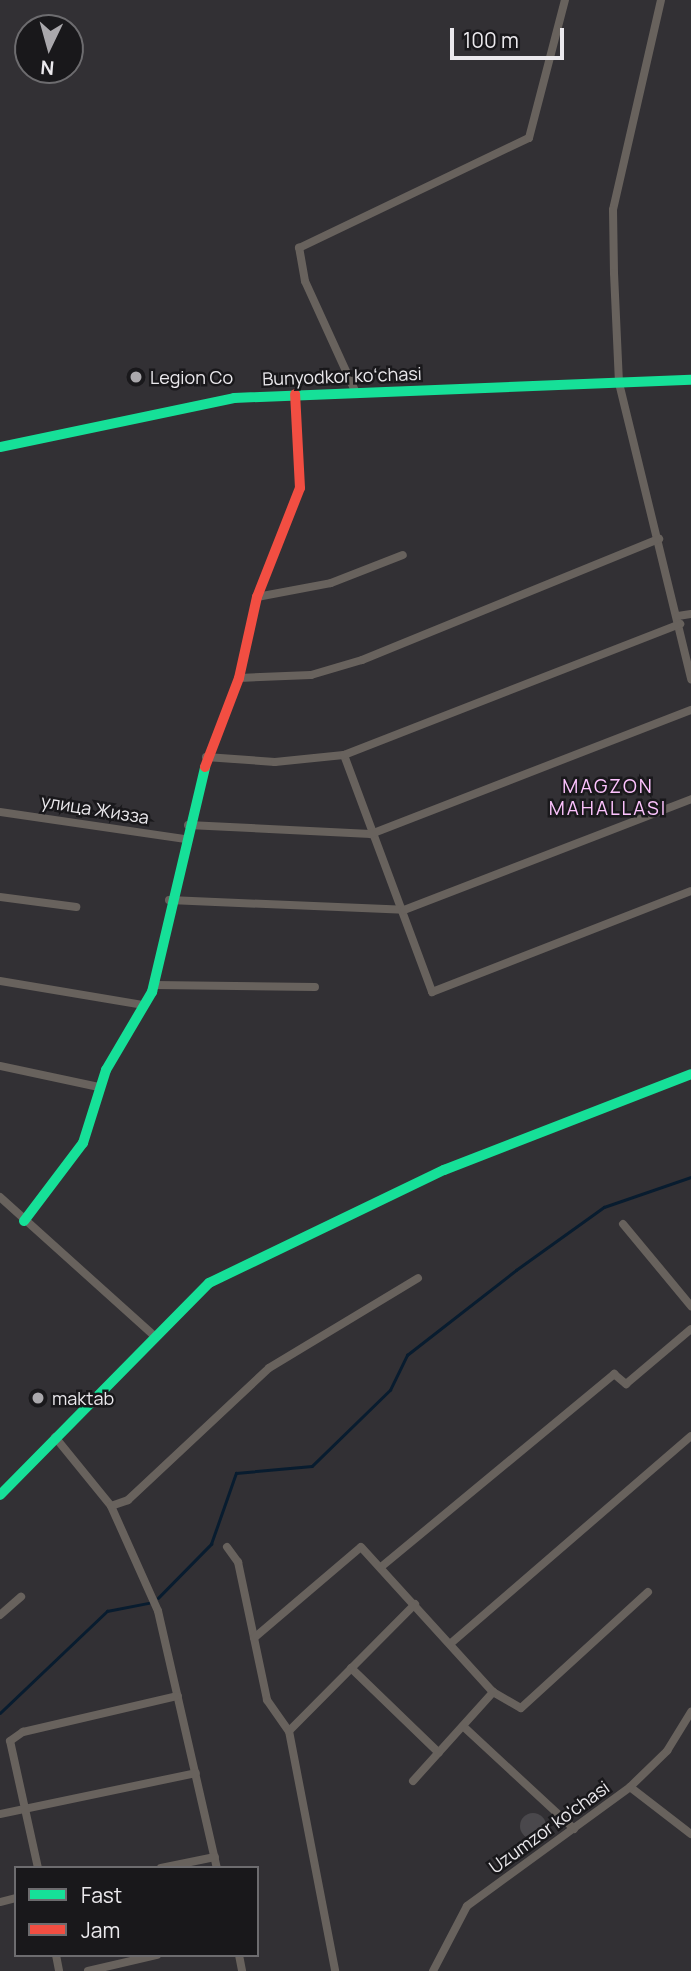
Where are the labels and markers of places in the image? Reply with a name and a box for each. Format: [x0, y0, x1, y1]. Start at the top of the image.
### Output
place label: Legion Co [150, 366, 233, 388]
marker: Legion Co [128, 369, 144, 385]
place label: maktab [52, 1387, 114, 1409]
marker: maktab [30, 1390, 46, 1406]

